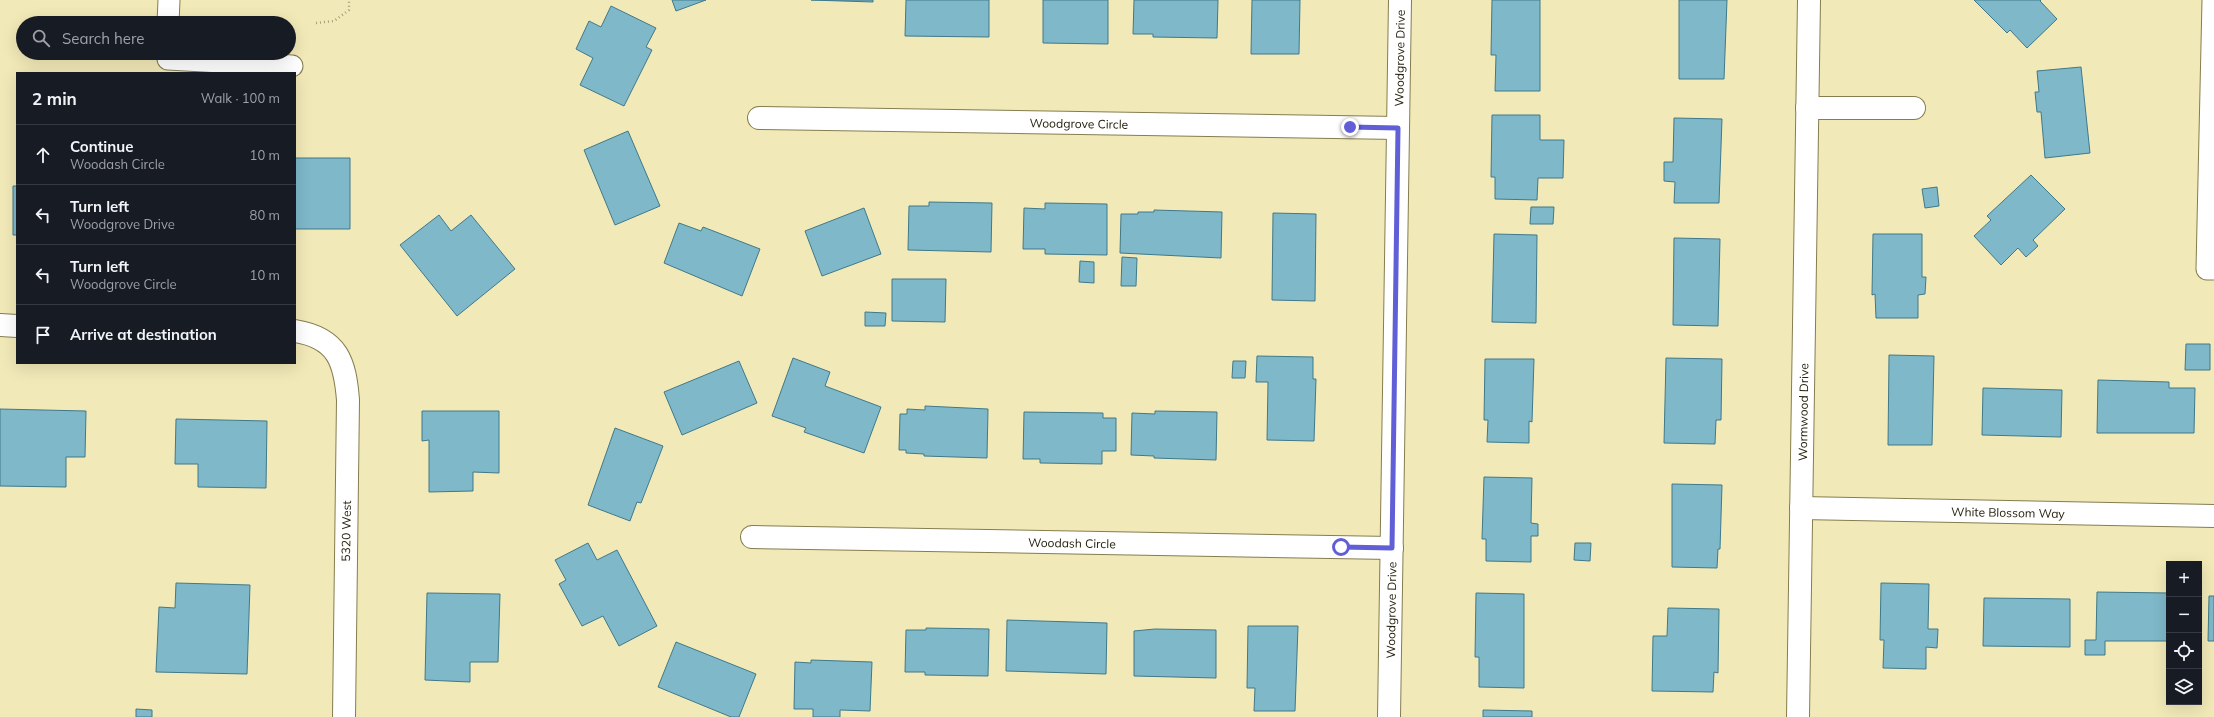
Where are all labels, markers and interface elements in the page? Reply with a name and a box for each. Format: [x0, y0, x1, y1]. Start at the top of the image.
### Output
street label: Woodgrove Drive [1391, 10, 1407, 107]
search box [16, 16, 296, 60]
icon: search [30, 27, 52, 49]
text: Search here [62, 29, 144, 48]
text: 2 min [32, 88, 77, 109]
text: Walk · 100 m [201, 90, 280, 106]
street label: Woodgrove Circle [1030, 115, 1128, 131]
route end [1341, 118, 1359, 136]
text: Continue [70, 137, 133, 156]
icon: ahead [32, 144, 54, 166]
text: 10 m [250, 147, 280, 163]
text: Woodash Circle [70, 156, 165, 172]
text: Turn left [70, 197, 129, 216]
icon: left [32, 204, 54, 226]
text: 80 m [250, 207, 280, 223]
text: Woodgrove Drive [70, 216, 175, 232]
text: Turn left [70, 257, 129, 276]
icon: left [32, 264, 54, 286]
text: 10 m [250, 267, 280, 283]
text: Woodgrove Circle [70, 276, 177, 292]
icon: arrive [32, 324, 54, 346]
text: Arrive at destination [70, 325, 217, 344]
street label: Wormwood Drive [1794, 363, 1811, 461]
street label: 5320 West [338, 500, 354, 562]
street label: White Blossom Way [1951, 503, 2066, 521]
street label: Woodash Circle [1028, 534, 1116, 551]
route start [1332, 538, 1350, 556]
street label: Woodgrove Drive [1382, 561, 1399, 659]
map controls [2166, 561, 2202, 705]
button: + [2166, 561, 2202, 597]
button: − [2166, 597, 2202, 633]
button: locate [2166, 633, 2202, 669]
button: layers [2166, 669, 2202, 705]

